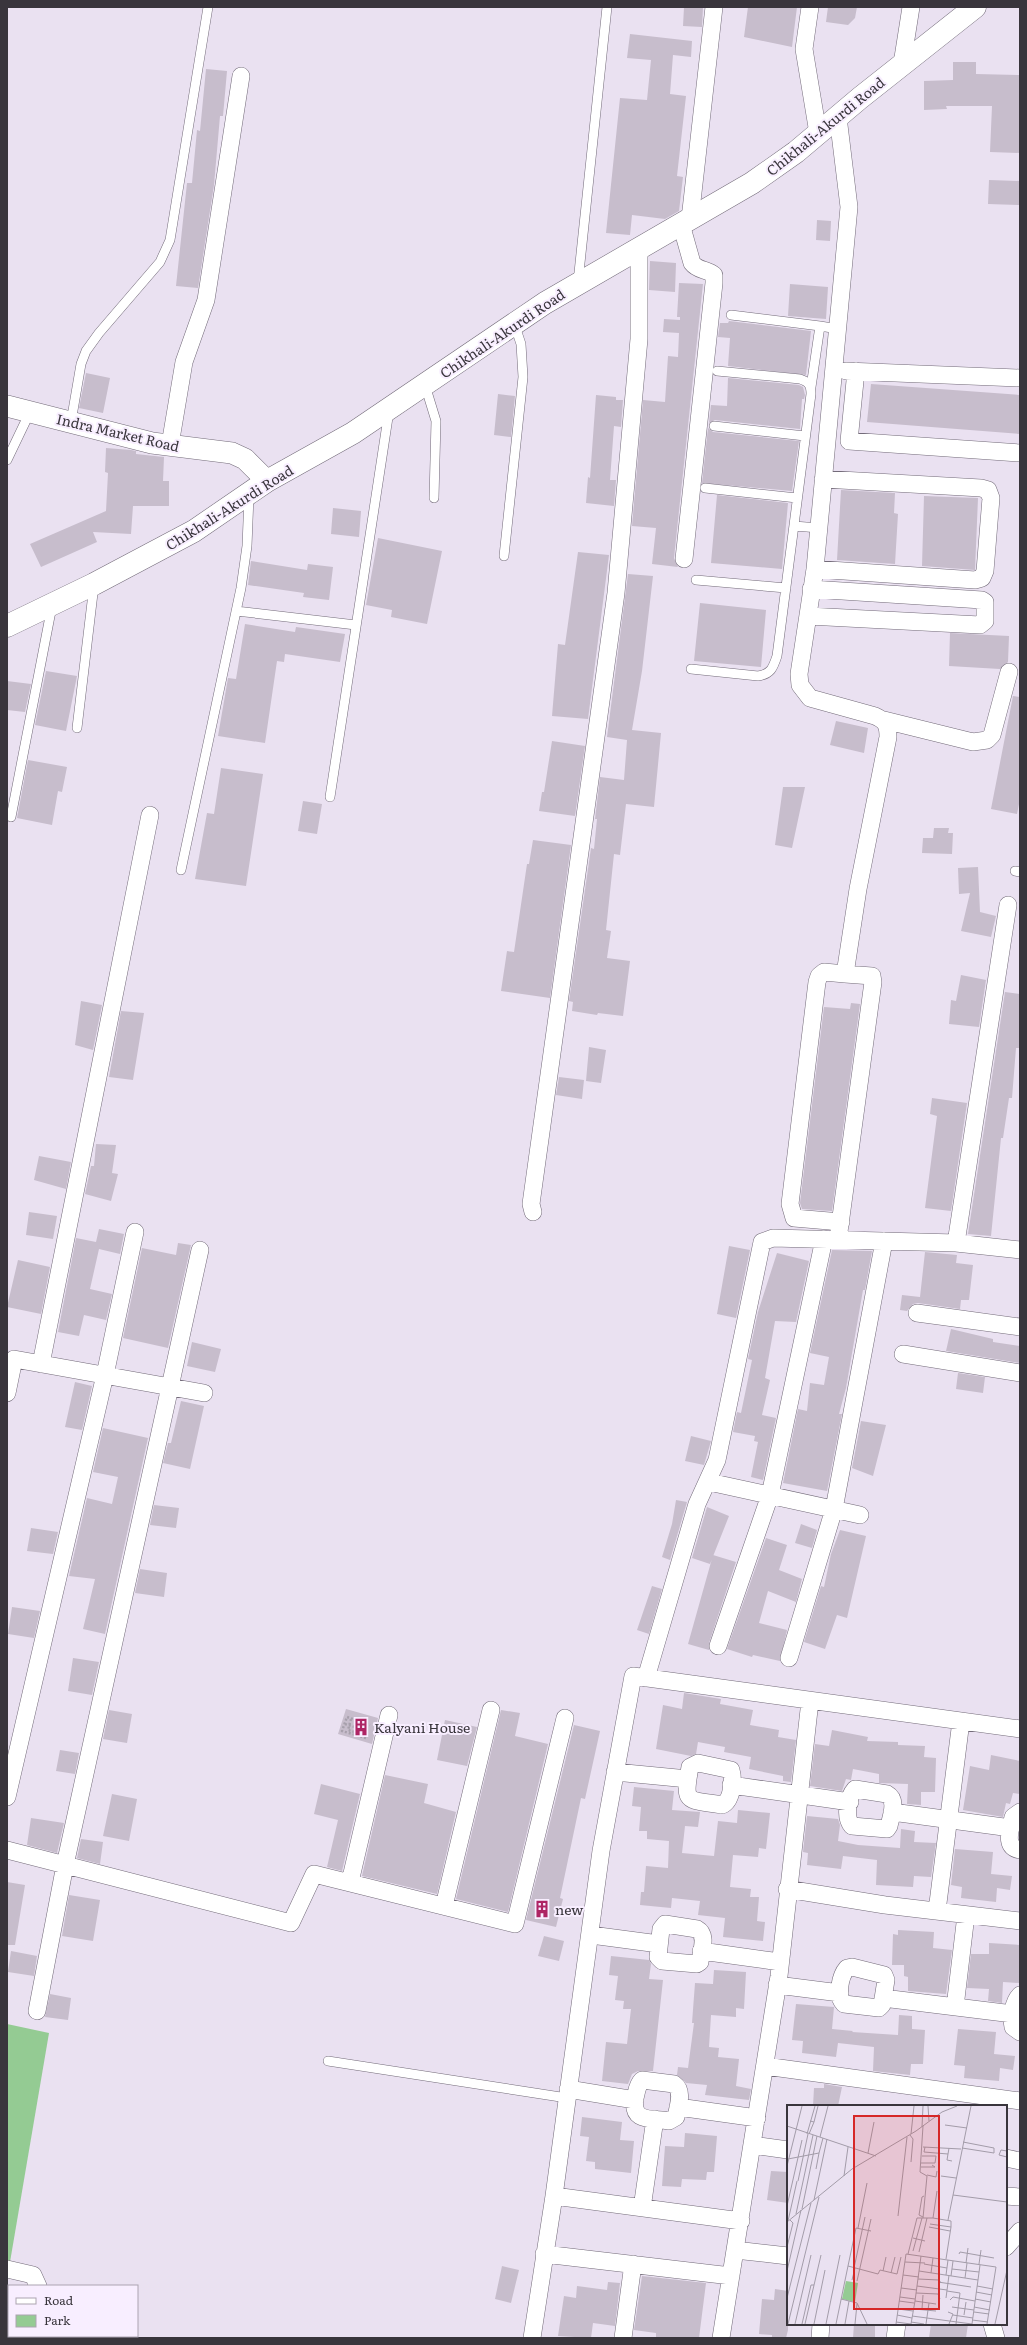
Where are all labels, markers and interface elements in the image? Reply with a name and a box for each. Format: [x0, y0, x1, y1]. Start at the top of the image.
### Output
street label: Chikhali-Akurdi Road [762, 72, 889, 180]
street label: Chikhali-Akurdi Road [436, 283, 569, 382]
street label: Indra Market Road [54, 408, 182, 456]
street label: Chikhali-Akurdi Road [161, 459, 297, 554]
building icon: Kalyani House [351, 1717, 371, 1737]
place label: Kalyani House [374, 1717, 470, 1737]
building icon: new [532, 1899, 552, 1919]
place label: new [555, 1899, 583, 1919]
inset map [787, 2105, 1007, 2325]
legend [8, 2285, 138, 2337]
text: Road [44, 2291, 74, 2309]
text: Park [44, 2311, 71, 2329]

